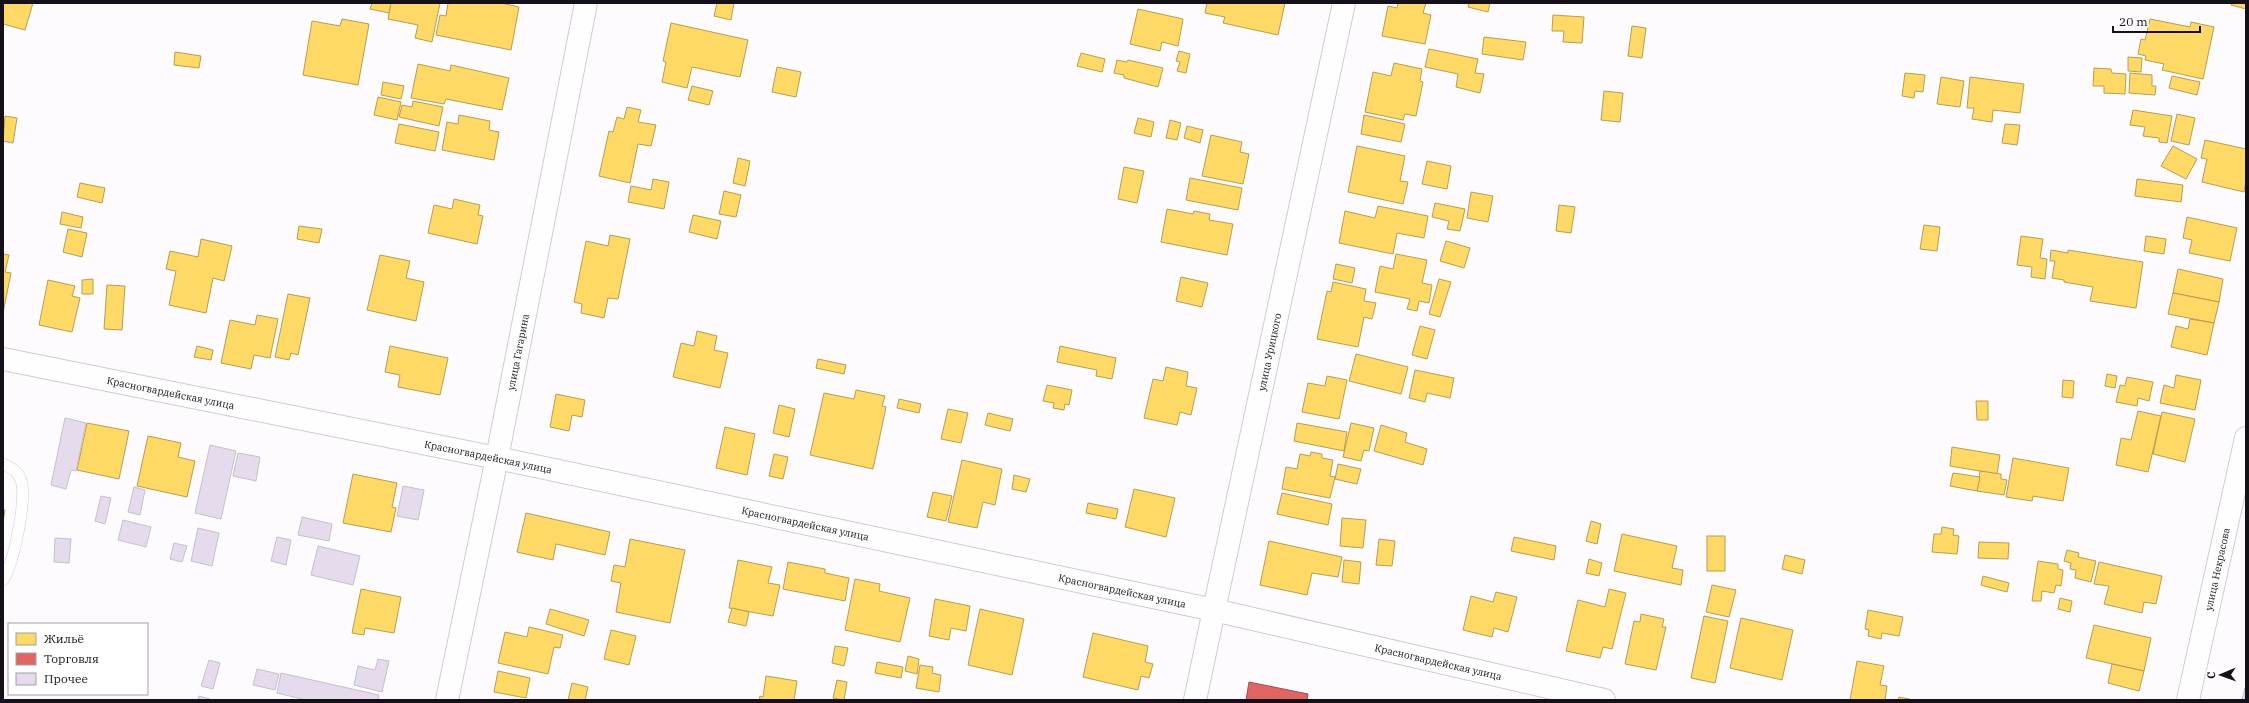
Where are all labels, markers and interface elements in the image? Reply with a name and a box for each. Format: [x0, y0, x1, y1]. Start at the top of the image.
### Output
scale bar [2113, 8, 2200, 34]
text: 20 m [2119, 14, 2148, 29]
street label: улица Урицкого [1255, 311, 1285, 392]
street label: улица Гагарина [504, 312, 532, 392]
street label: Красногвардейская улица [106, 374, 236, 412]
street label: Красногвардейская улица [423, 438, 554, 477]
street label: Красногвардейская улица [740, 504, 871, 544]
street label: улица Некрасова [2202, 526, 2233, 612]
street label: Красногвардейская улица [1057, 571, 1188, 611]
legend [8, 623, 148, 695]
text: Жильё [44, 631, 84, 646]
street label: Красногвардейская улица [1373, 641, 1504, 683]
text: Торговля [44, 651, 99, 666]
north arrow [2201, 655, 2241, 695]
text: Прочее [44, 671, 88, 686]
text: С [2204, 671, 2218, 679]

